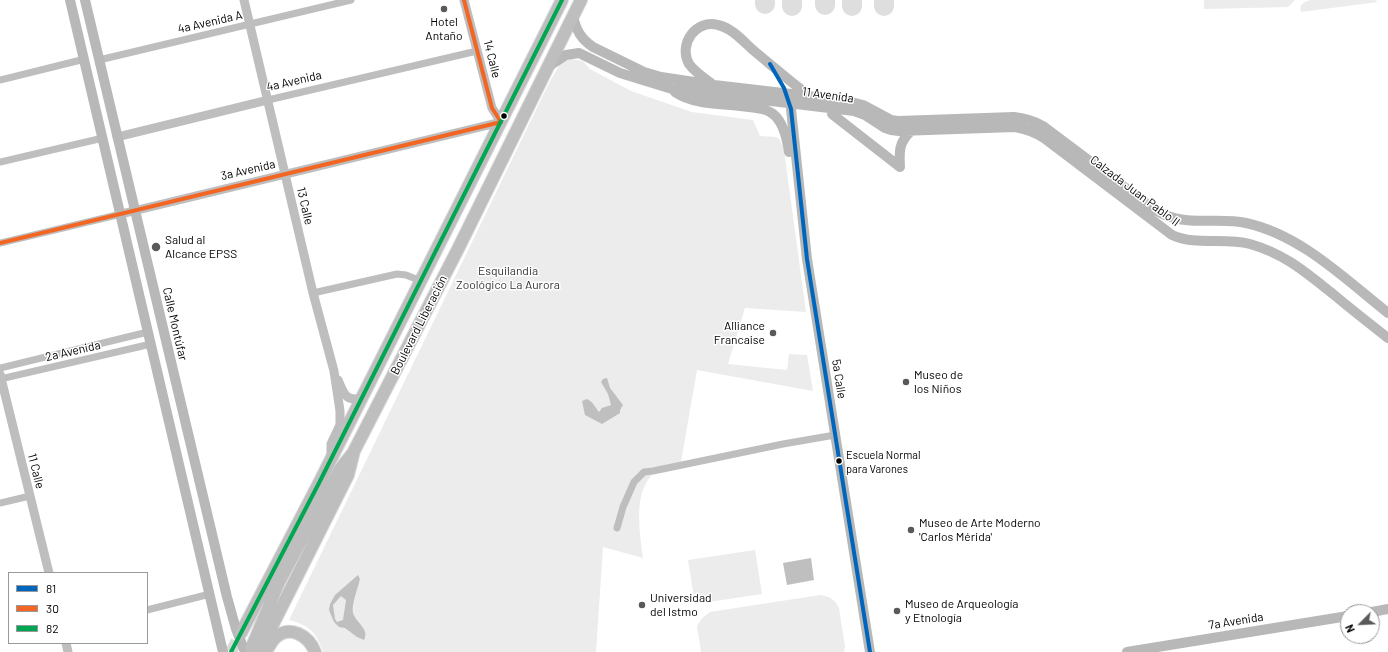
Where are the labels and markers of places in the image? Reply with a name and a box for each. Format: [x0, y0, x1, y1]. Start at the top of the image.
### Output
marker: Hotel Antaño [439, 4, 449, 14]
place label: Hotel Antaño [425, 15, 463, 43]
unlabelled marker [499, 111, 509, 121]
place label: Salud al Alcance EPSS [165, 233, 237, 261]
marker: Salud al Alcance EPSS [150, 241, 162, 253]
place label: Alliance Francaise [714, 319, 765, 347]
marker: Alliance Francaise [768, 328, 778, 338]
place label: Museo de los Niños [914, 368, 963, 396]
marker: Museo de los Niños [901, 377, 911, 387]
place label: Escuela Normal para Varones [846, 448, 920, 474]
marker: Escuela Normal para Varones [834, 456, 844, 466]
place label: Museo de Arte Moderno 'Carlos Mérida' [919, 516, 1041, 544]
marker: Museo de Arte Moderno 'Carlos Mérida' [906, 525, 916, 535]
place label: Universidad del Istmo [650, 591, 712, 619]
place label: Museo de Arqueología y Etnología [905, 597, 1018, 625]
marker: Universidad del Istmo [637, 600, 647, 610]
marker: Museo de Arqueología y Etnología [892, 606, 902, 616]

